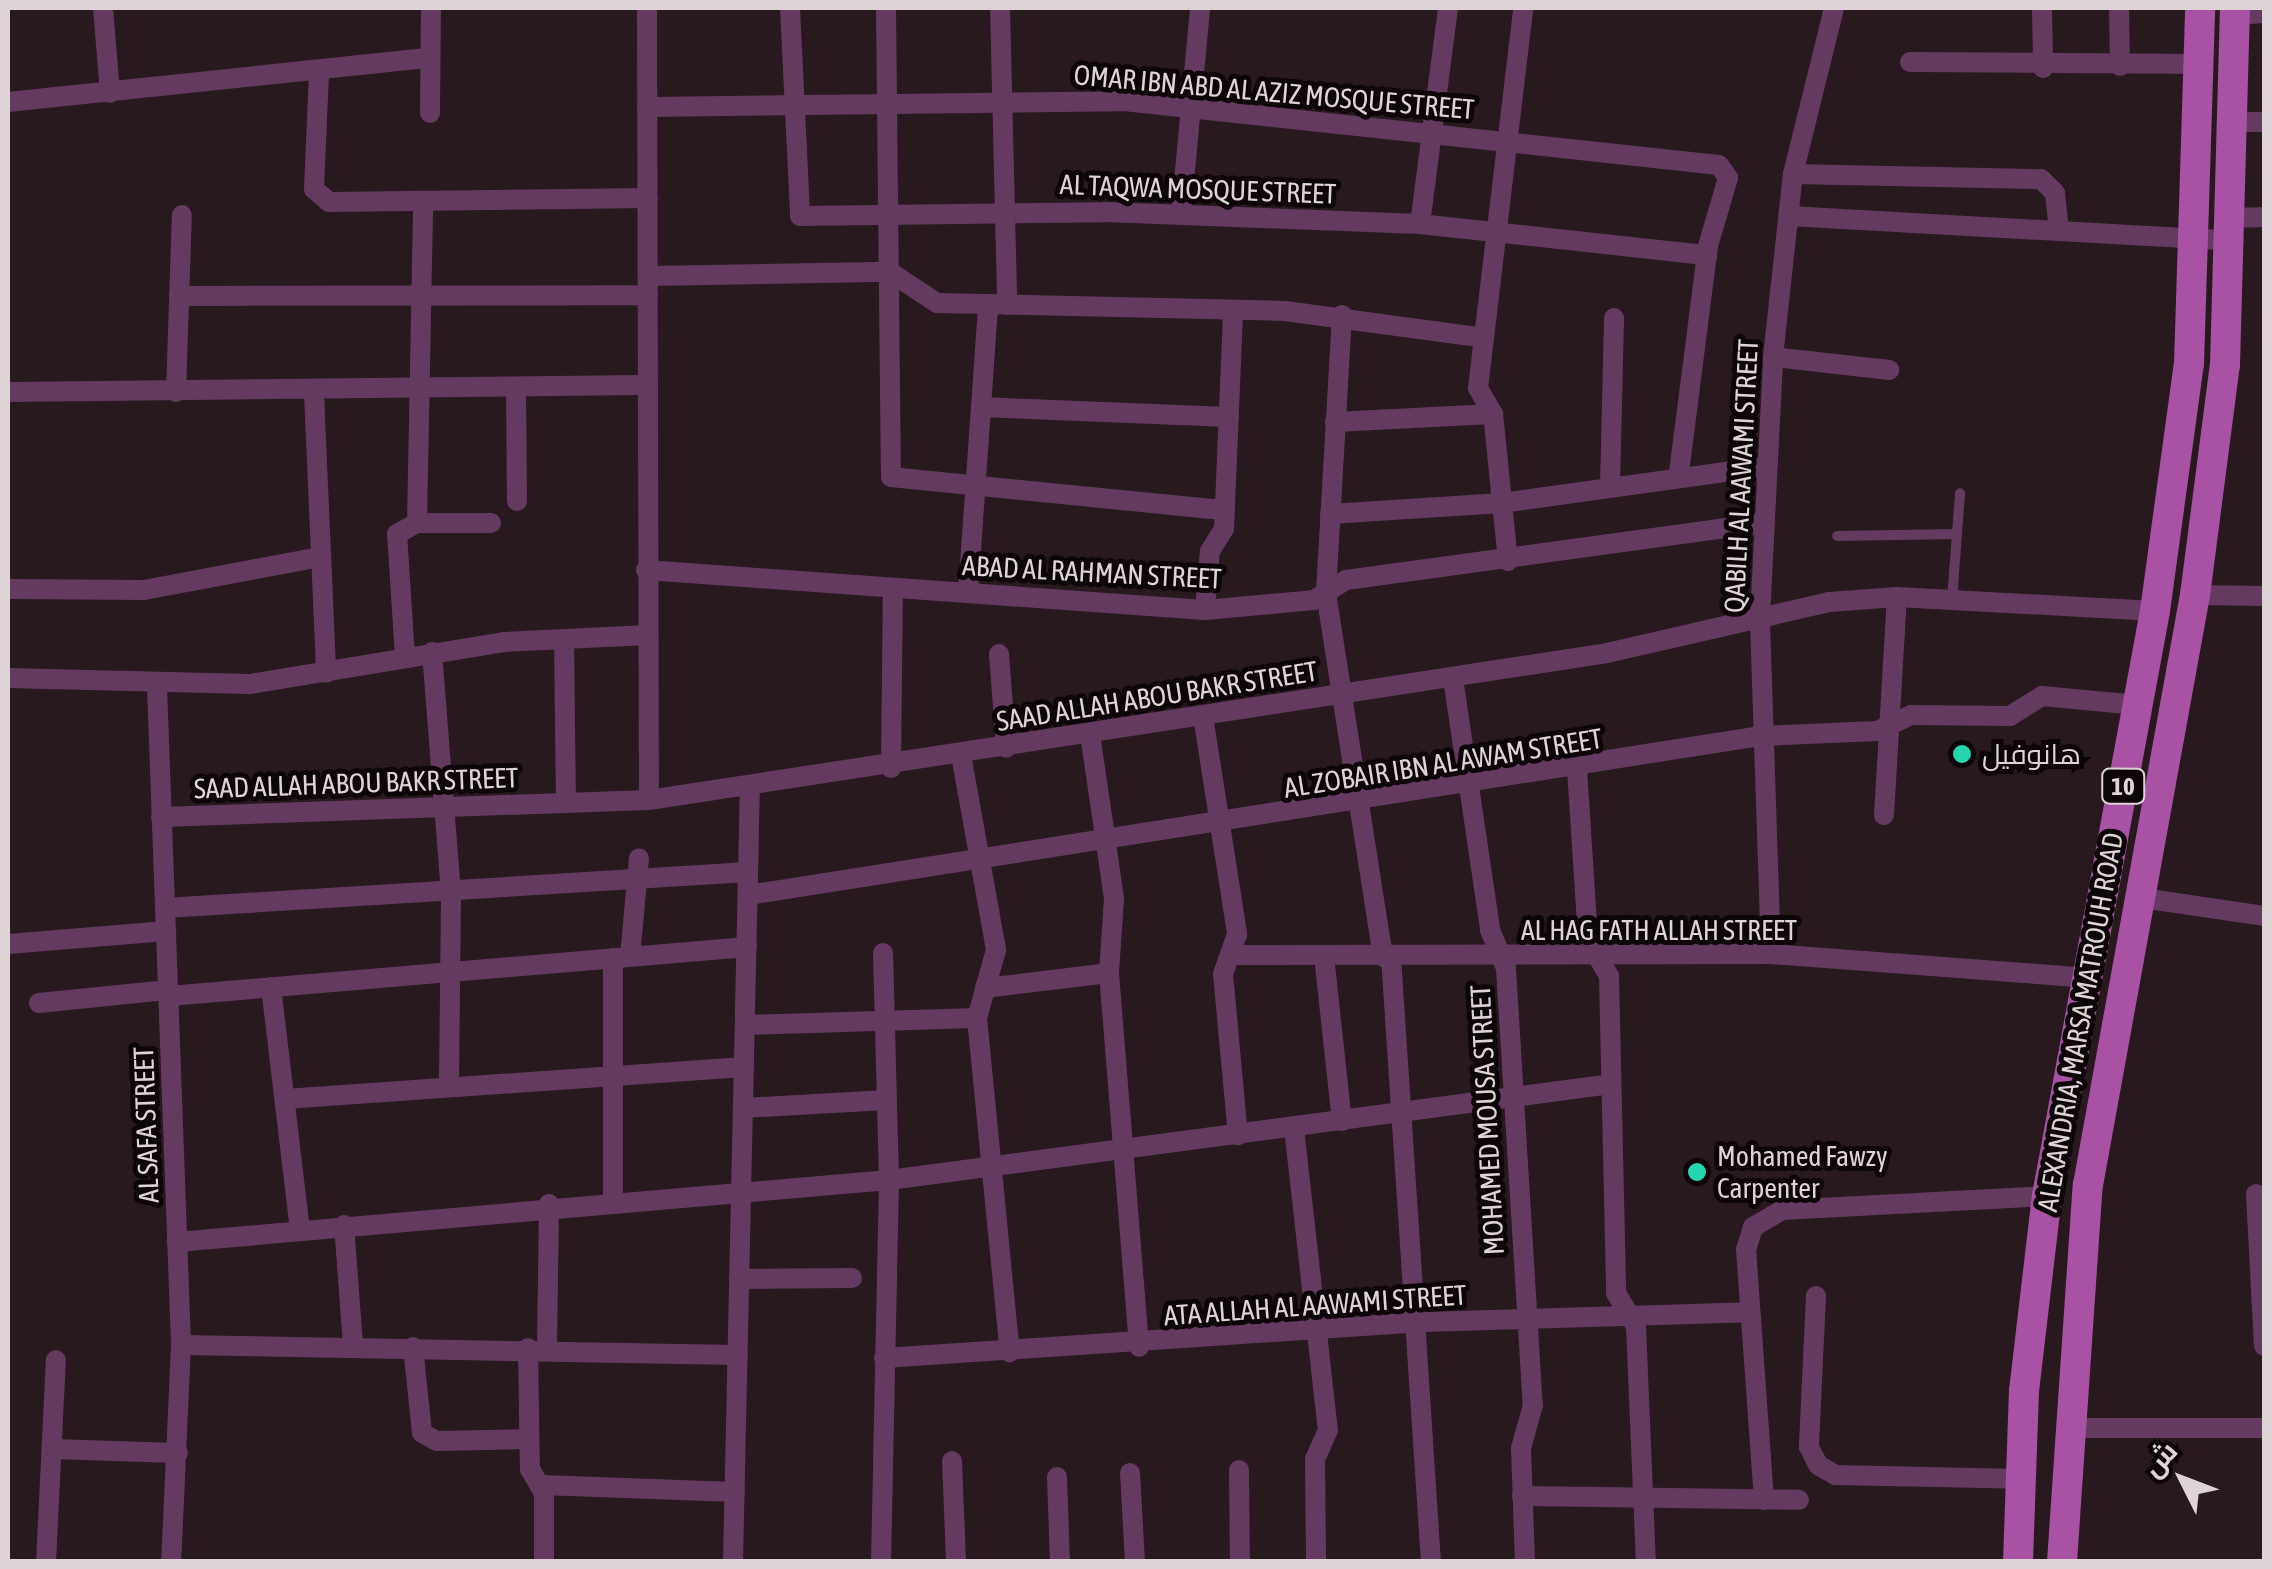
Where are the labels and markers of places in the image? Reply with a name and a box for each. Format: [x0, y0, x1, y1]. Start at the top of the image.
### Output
place label: هانوفيل [1982, 737, 2081, 771]
marker: هانوفيل [1951, 743, 1973, 765]
place label: Mohamed Fawzy Carpenter [1717, 1139, 1887, 1205]
marker: Mohamed Fawzy Carpenter [1686, 1161, 1708, 1183]

